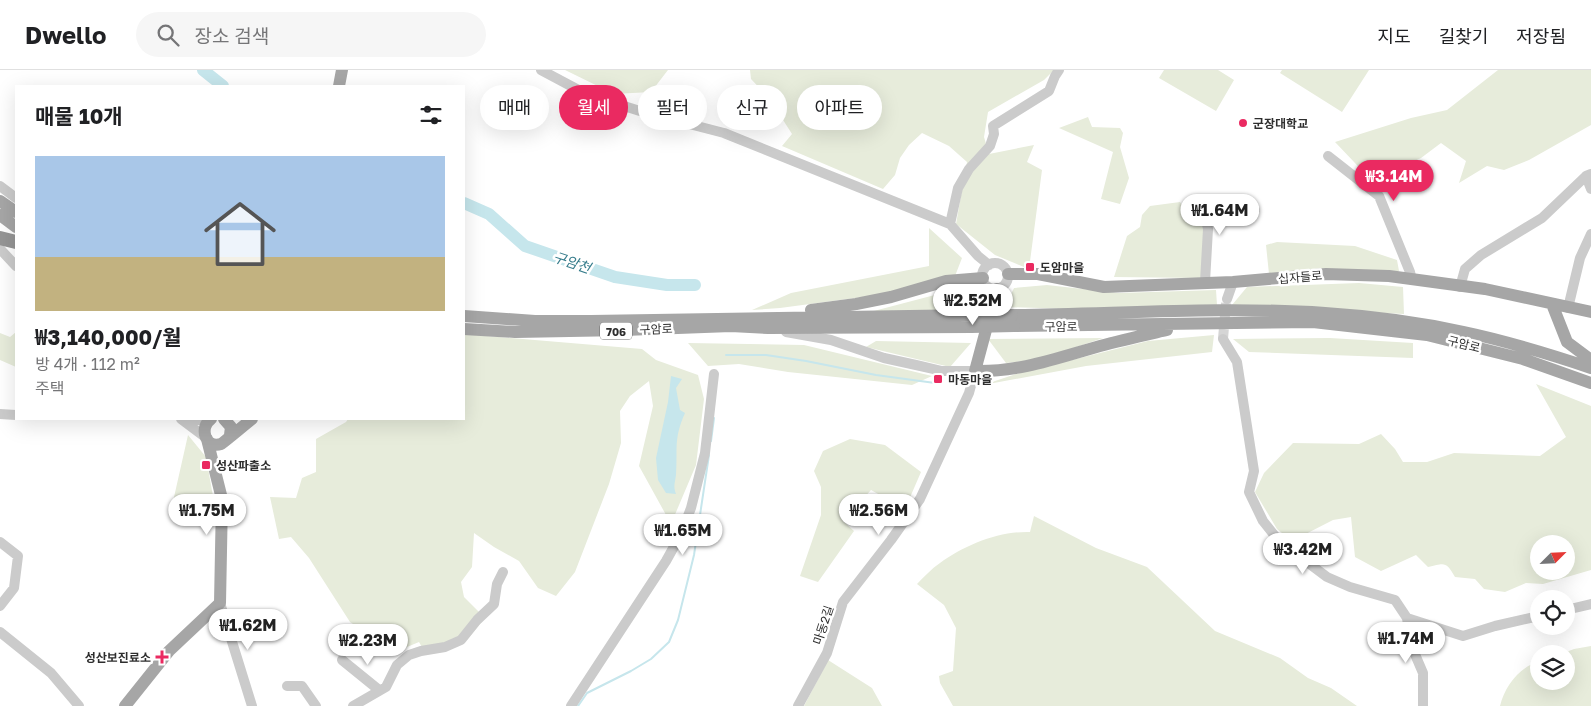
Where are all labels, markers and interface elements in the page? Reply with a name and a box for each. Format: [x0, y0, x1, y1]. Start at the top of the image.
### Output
search box [136, 12, 486, 57]
text: Dwello [25, 20, 106, 49]
icon: search [154, 21, 182, 49]
text: 장소 검색 [194, 24, 269, 47]
text: 지도 [1378, 25, 1411, 47]
text: 길찾기 [1439, 25, 1488, 47]
text: 저장됨 [1516, 25, 1566, 47]
chip: 매매 [480, 85, 549, 130]
chip: 월세 [559, 85, 628, 130]
chip: 필터 [638, 85, 707, 130]
chip: 신규 [717, 85, 787, 130]
chip: 아파트 [797, 85, 882, 130]
icon: filters [417, 101, 445, 129]
text: 매물 10개 [35, 103, 123, 129]
place label: 군장대학교 [1253, 116, 1308, 131]
marker: 군장대학교 [1237, 117, 1249, 129]
pin: ₩3.14M [1353, 160, 1435, 202]
text: ₩3.14M [1366, 166, 1422, 186]
icon: home [195, 189, 285, 279]
pin: ₩1.64M [1179, 194, 1261, 236]
text: ₩1.64M [1191, 200, 1249, 220]
water label: 구암천 [551, 248, 594, 277]
place label: 도암마을 [1040, 260, 1084, 275]
marker: 도암마을 [1024, 261, 1036, 273]
street label: 십자들로 [1277, 268, 1323, 286]
pin: ₩2.52M [932, 284, 1014, 326]
text: ₩2.52M [944, 290, 1002, 310]
street label: 구암로 [1044, 319, 1078, 334]
street label: 구암로 [639, 321, 673, 337]
road number: 706 [600, 322, 632, 340]
text: ₩3,140,000/월 [35, 324, 182, 350]
street label: 구암로 [1446, 333, 1482, 355]
text: 방 4개 · 112 m² [35, 354, 140, 374]
place label: 마동마을 [948, 372, 992, 387]
marker: 마동마을 [932, 373, 944, 385]
text: 주택 [35, 378, 64, 398]
place label: 성산파출소 [216, 458, 271, 473]
marker: 성산파출소 [200, 459, 212, 471]
pin: ₩1.75M [166, 494, 248, 536]
pin: ₩2.56M [838, 494, 920, 536]
text: ₩1.75M [179, 500, 235, 520]
text: ₩2.56M [850, 500, 908, 520]
pin: ₩1.65M [642, 514, 724, 556]
text: ₩1.65M [655, 520, 711, 540]
pin: ₩3.42M [1262, 532, 1344, 575]
north arrow [1530, 535, 1575, 580]
map controls [1530, 535, 1575, 690]
text: ₩3.42M [1274, 539, 1332, 559]
button: locate [1530, 590, 1575, 635]
street label: 마동2길 [810, 604, 836, 646]
pin: ₩1.62M [207, 608, 289, 651]
text: ₩1.62M [220, 615, 276, 635]
pin: ₩1.74M [1365, 622, 1447, 664]
pin: ₩2.23M [327, 624, 409, 666]
text: ₩1.74M [1378, 628, 1434, 648]
text: ₩2.23M [339, 630, 397, 650]
button: layers [1530, 645, 1575, 690]
place label: 성산보진료소 [85, 650, 151, 665]
marker: 성산보진료소 [155, 650, 169, 664]

